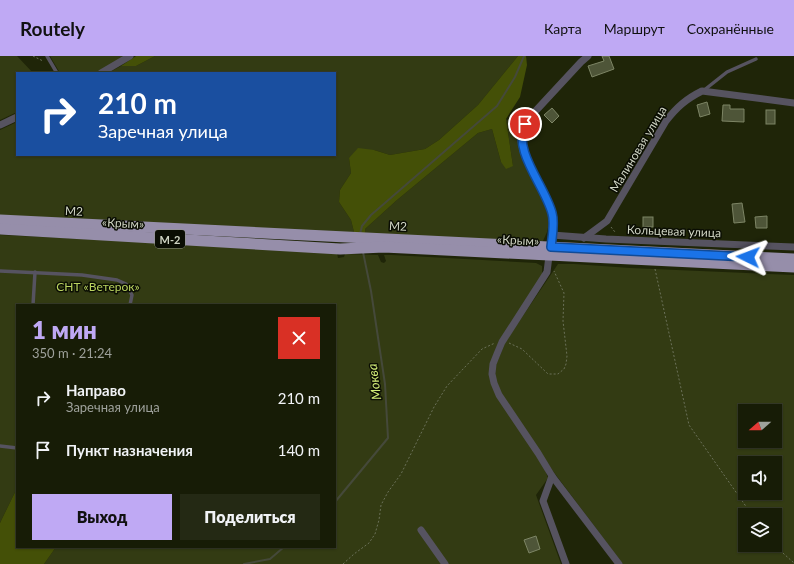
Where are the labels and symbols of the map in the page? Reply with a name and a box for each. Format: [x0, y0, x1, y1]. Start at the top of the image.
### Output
street label: Малиновая улица [606, 103, 670, 195]
pin [508, 107, 542, 141]
street label: М2 [65, 203, 83, 219]
street label: «Крым» [102, 214, 144, 232]
street label: М2 [389, 218, 407, 234]
street label: Кольцевая улица [627, 222, 721, 240]
road number: М-2 [155, 230, 185, 248]
street label: «Крым» [497, 231, 539, 249]
position arrow [727, 236, 769, 278]
park label: СНТ «Ветерок» [56, 279, 140, 294]
water label: Моква [364, 362, 384, 401]
north arrow [738, 404, 782, 448]

